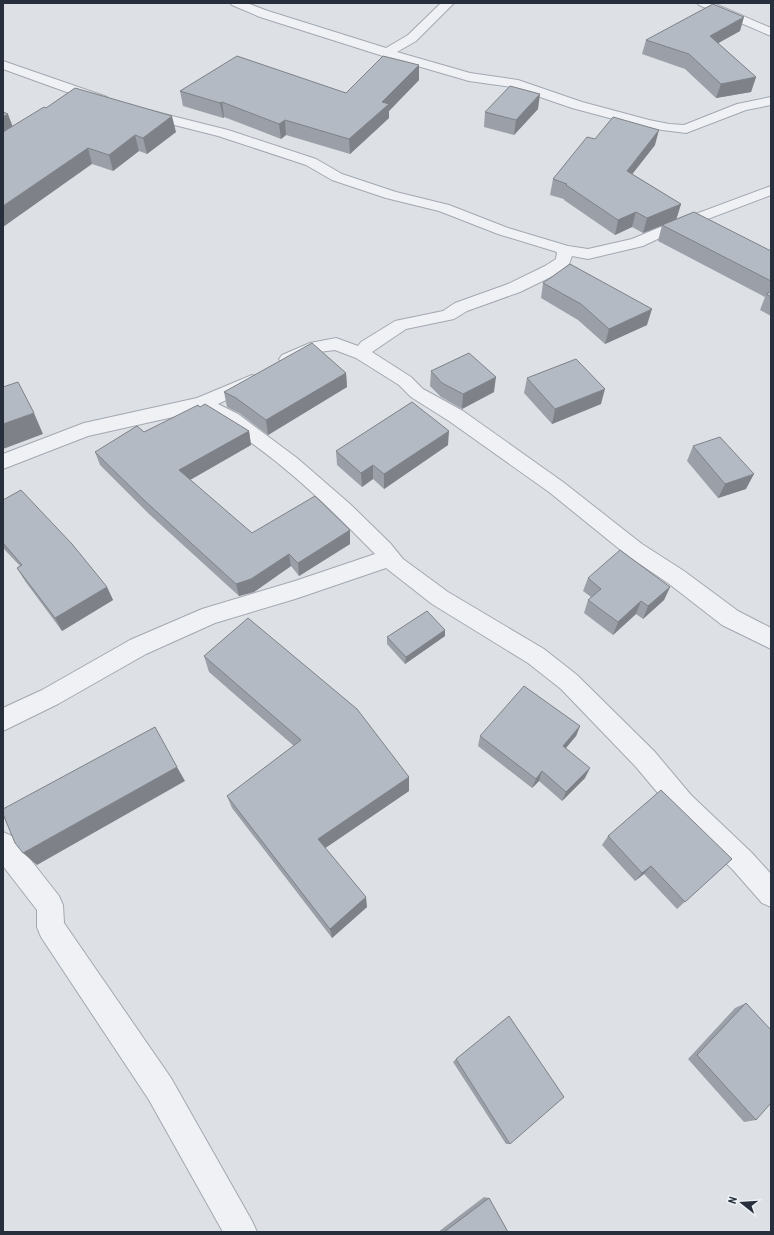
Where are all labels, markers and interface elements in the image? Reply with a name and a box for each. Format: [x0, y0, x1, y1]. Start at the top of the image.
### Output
north arrow [722, 1183, 762, 1223]
text: N [726, 1195, 740, 1205]

